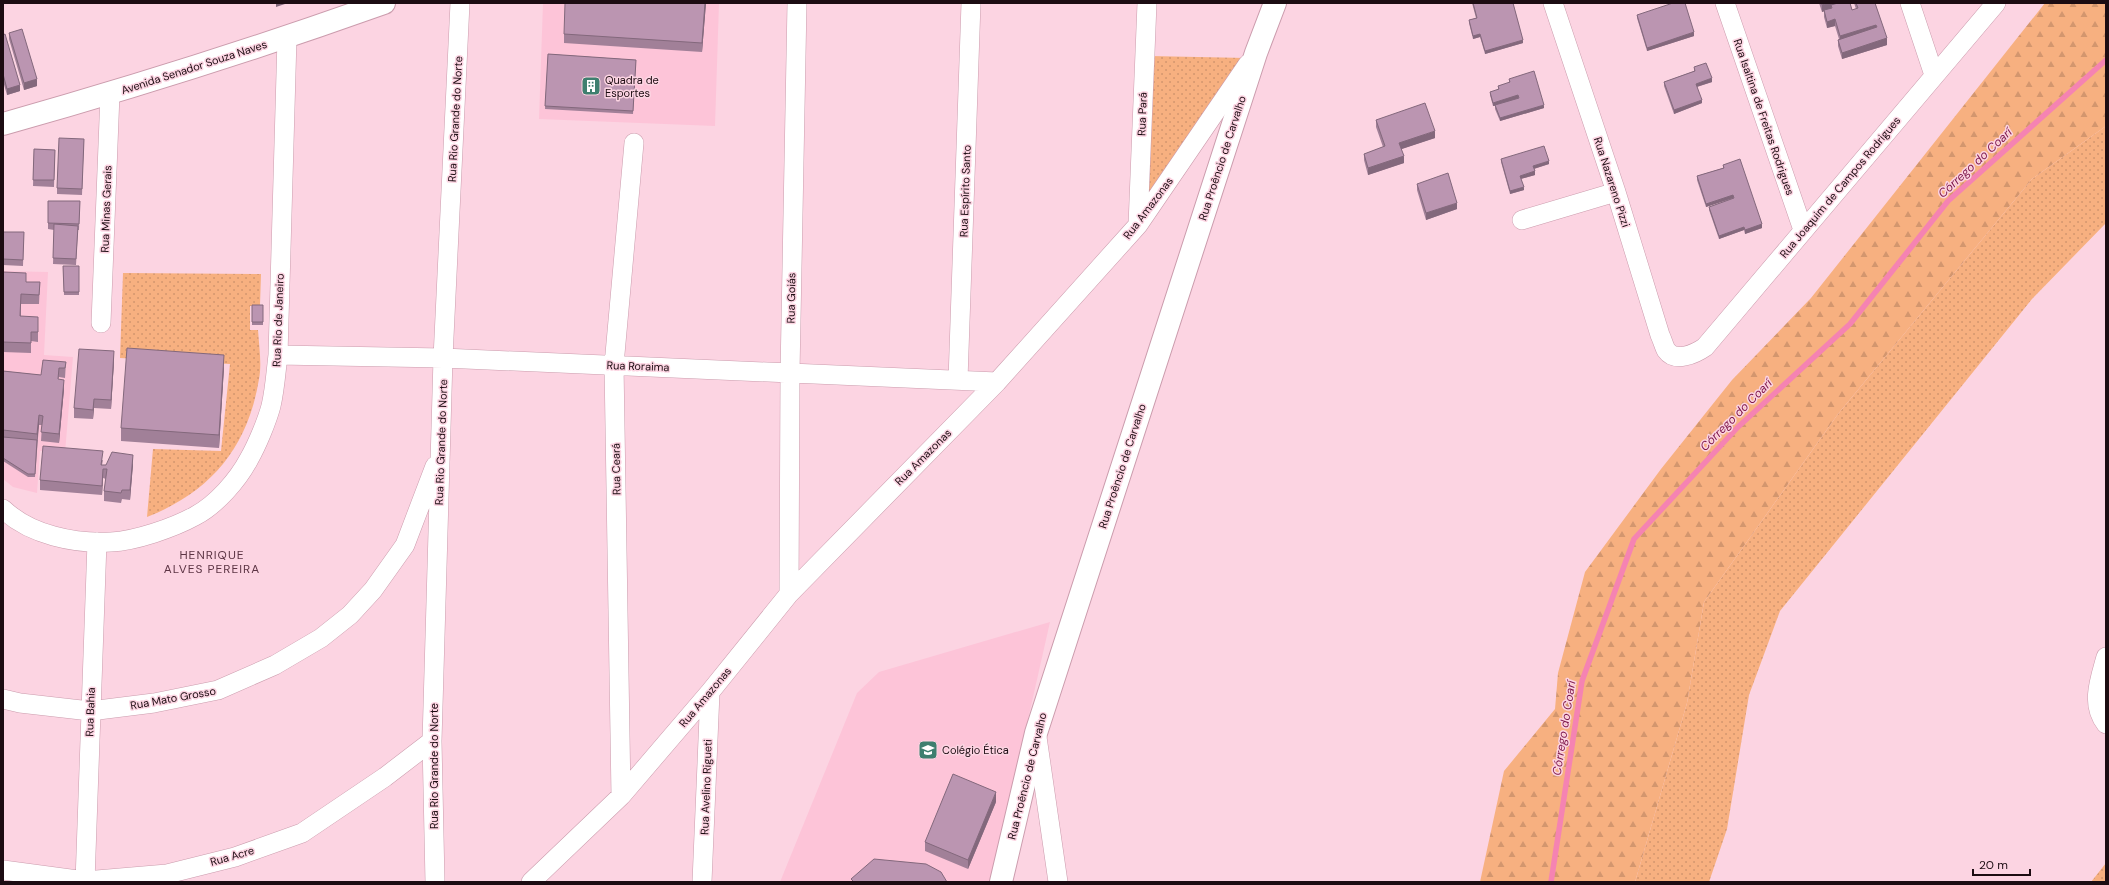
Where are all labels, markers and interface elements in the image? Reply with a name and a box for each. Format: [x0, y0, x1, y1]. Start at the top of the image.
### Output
street label: Avenida Senador Souza Naves [119, 37, 269, 97]
street label: Rua Isaltina de Freitas Rodrigues [1731, 37, 1797, 197]
street label: Rua Rio Grande do Norte [445, 56, 465, 182]
place label: Quadra de Esportes [605, 73, 659, 100]
building icon: Quadra de Esportes [580, 75, 602, 97]
street label: Rua Pará [1134, 92, 1150, 136]
street label: Rua Proêncio de Carvalho [1195, 94, 1249, 222]
street label: Rua Joaquim de Campos Rodrigues [1777, 113, 1903, 261]
water label: Córrego do Coarí [1935, 124, 2016, 202]
street label: Rua Nazareno Pizzi [1591, 135, 1633, 229]
street label: Rua Espírito Santo [956, 145, 974, 237]
street label: Rua Minas Gerais [97, 165, 115, 253]
street label: Rua Amazonas [1120, 174, 1176, 242]
street label: Rua Goiás [784, 272, 798, 324]
street label: Rua Rio de Janeiro [269, 273, 287, 367]
street label: Rua Roraima [606, 358, 670, 374]
water label: Córrego do Coarí [1696, 375, 1776, 455]
street label: Rua Rio Grande do Norte [432, 379, 450, 505]
street label: Rua Proêncio de Carvalho [1095, 402, 1149, 530]
street label: Rua Amazonas [892, 426, 954, 488]
street label: Rua Ceará [609, 443, 623, 495]
district label: HENRIQUE ALVES PEREIRA [164, 547, 260, 577]
street label: Rua Amazonas [676, 664, 734, 730]
water label: Córrego do Coarí [1549, 678, 1580, 777]
street label: Rua Mato Grosso [129, 684, 217, 712]
street label: Rua Bahia [82, 687, 98, 737]
street label: Rua Rio Grande do Norte [427, 703, 441, 829]
street label: Rua Proêncio de Carvalho [1004, 711, 1050, 841]
street label: Rua Avelino Rigueti [697, 739, 715, 835]
school or university icon: Colégio Ética [917, 739, 939, 761]
place label: Colégio Ética [942, 743, 1009, 757]
street label: Rua Acre [208, 843, 256, 869]
scale bar [1973, 851, 2030, 877]
text: 20 m [1979, 857, 2008, 873]

